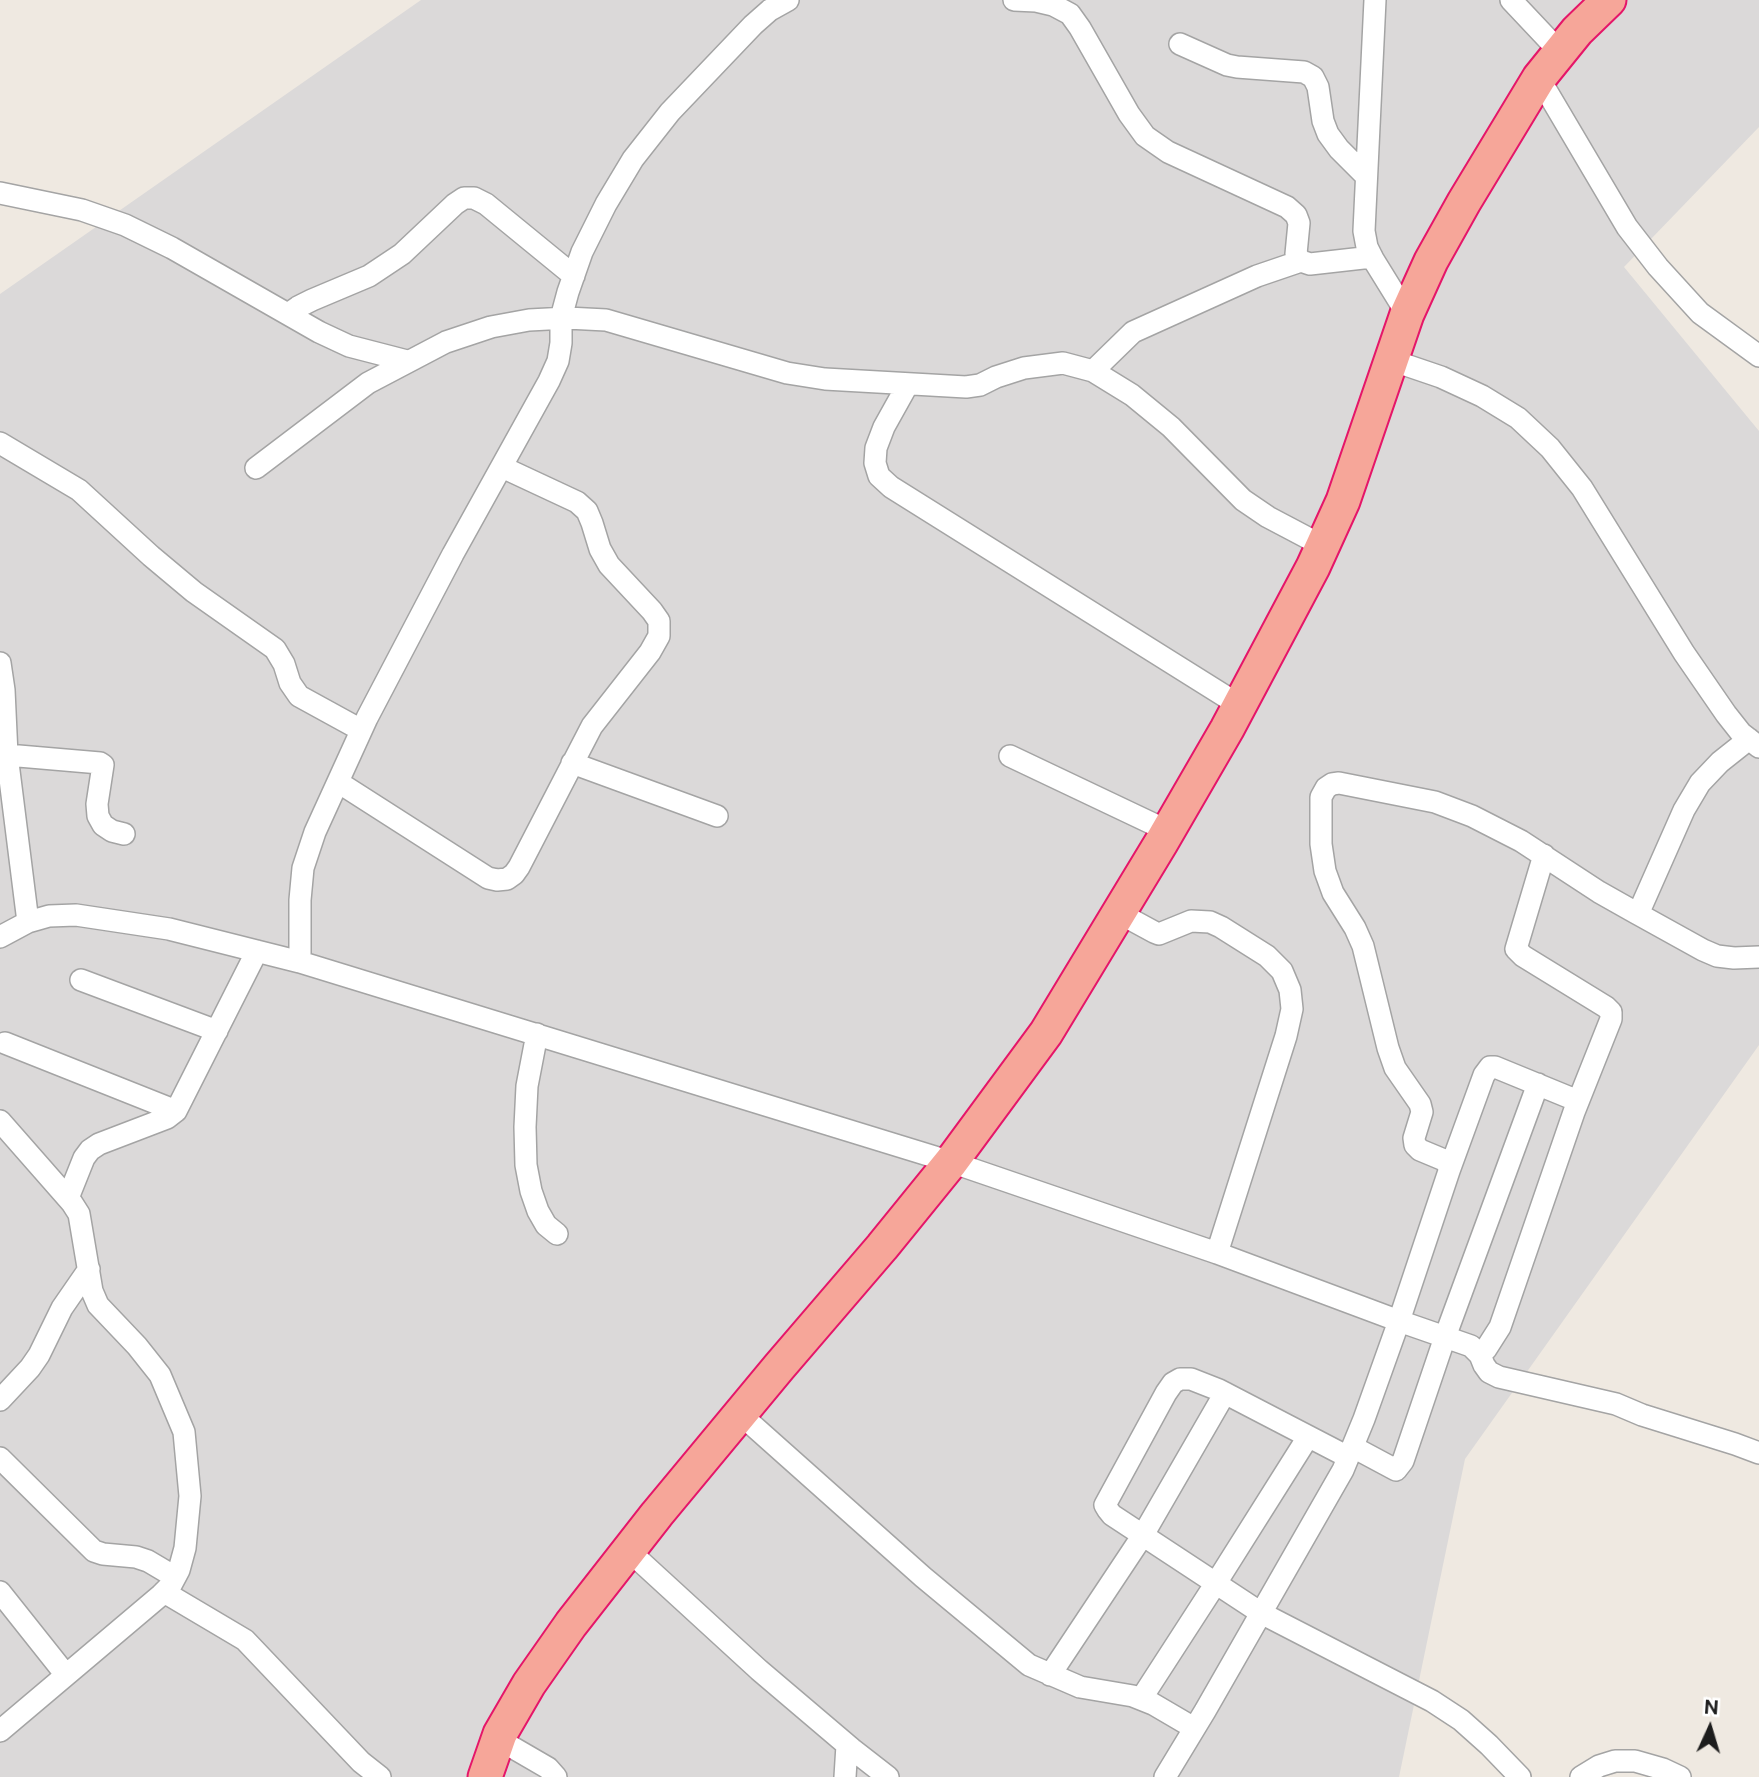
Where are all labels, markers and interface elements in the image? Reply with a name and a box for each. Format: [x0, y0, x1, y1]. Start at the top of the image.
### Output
north arrow [1675, 1693, 1745, 1763]
text: N [1703, 1696, 1720, 1719]

